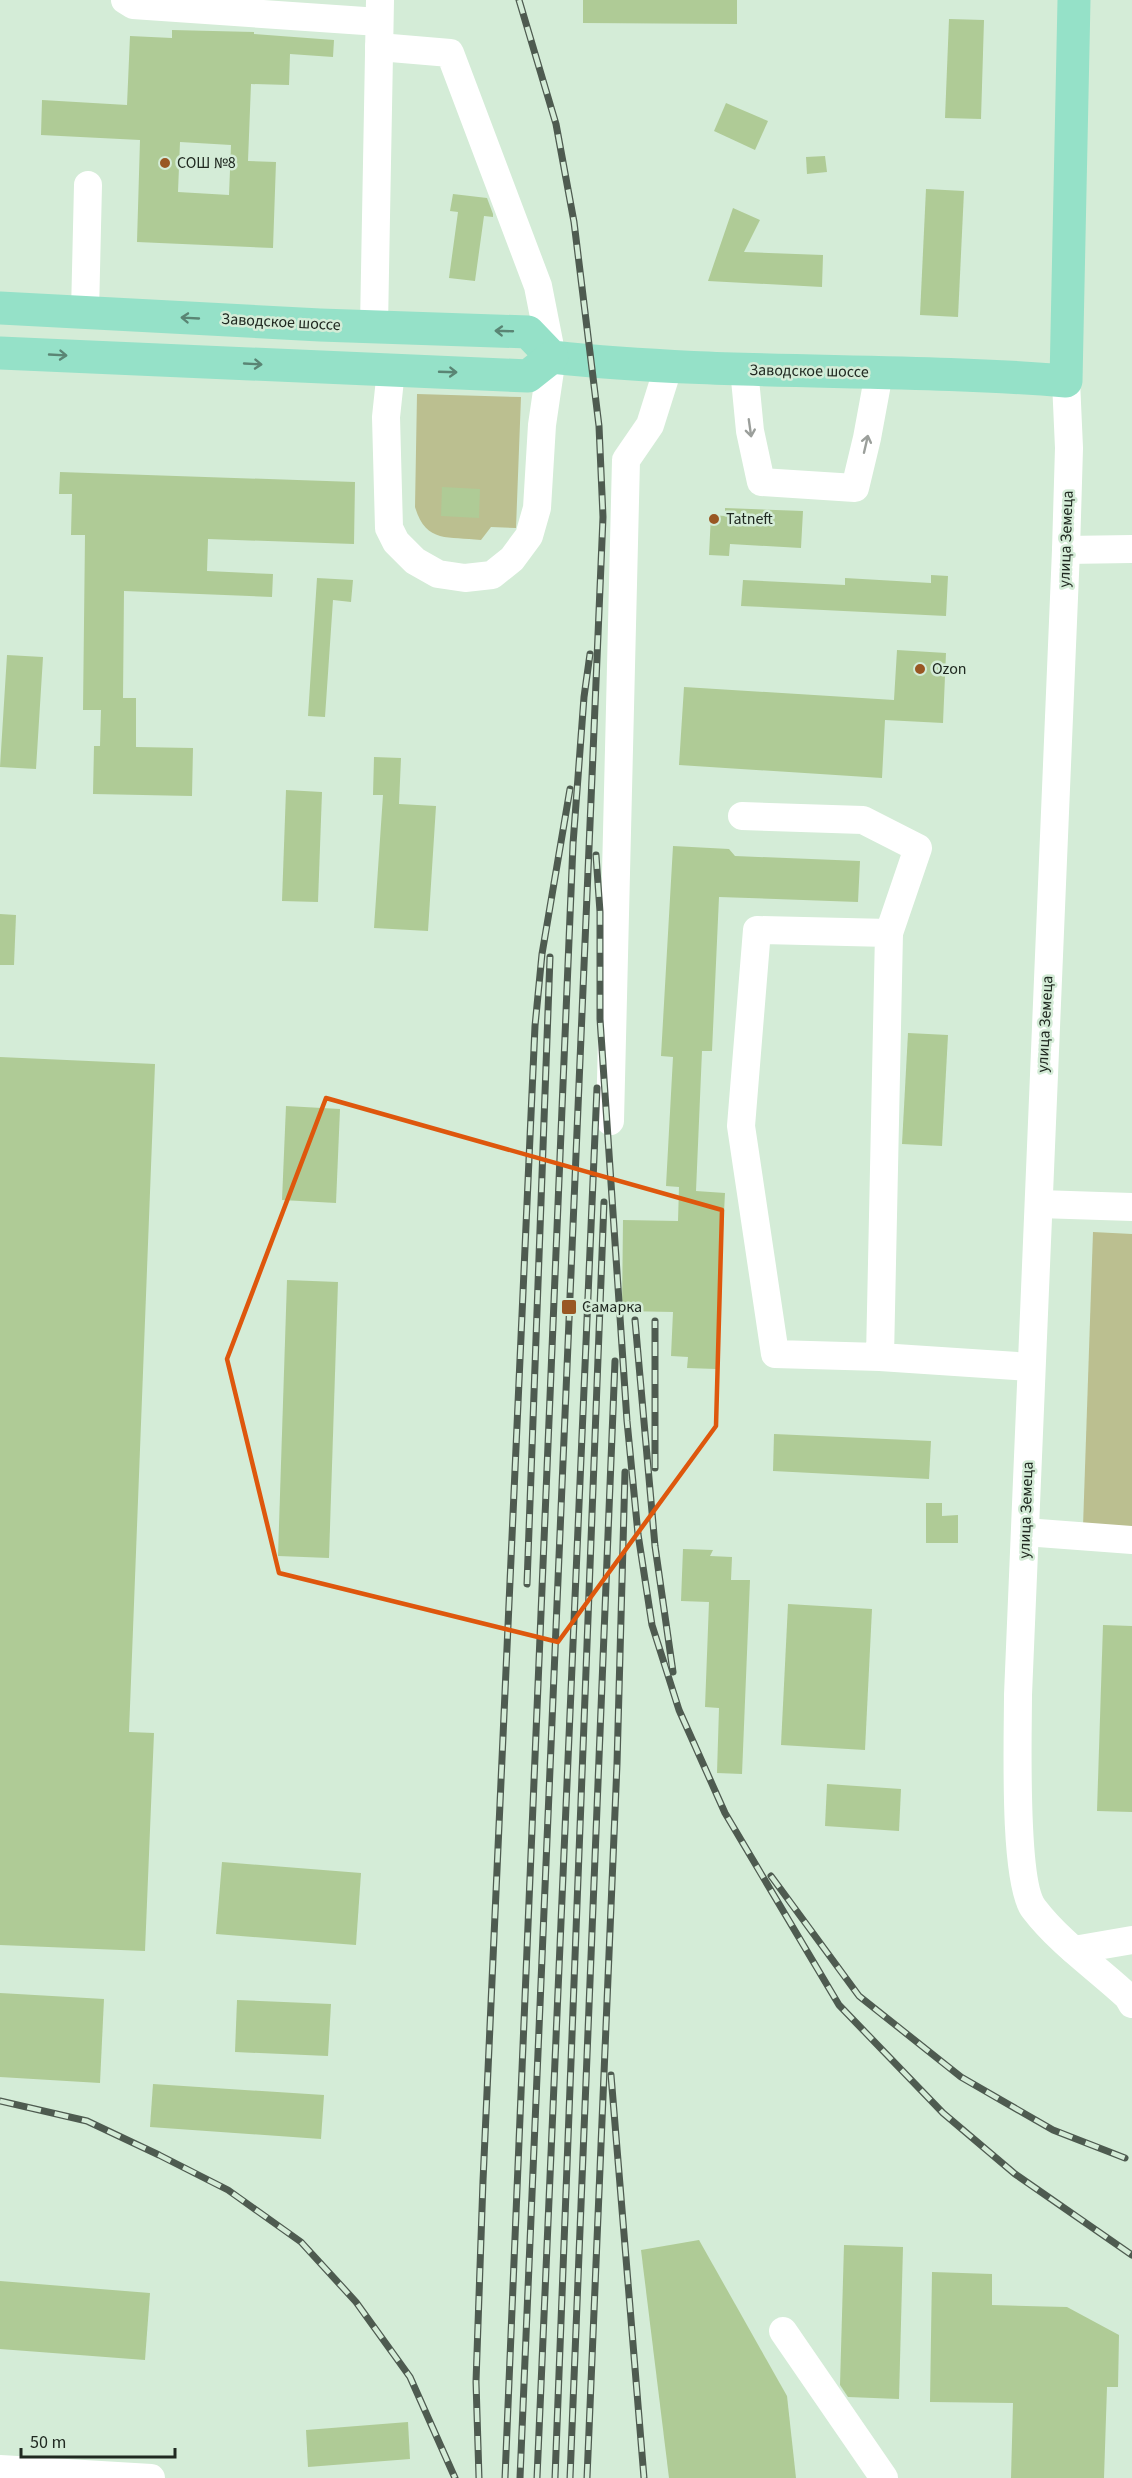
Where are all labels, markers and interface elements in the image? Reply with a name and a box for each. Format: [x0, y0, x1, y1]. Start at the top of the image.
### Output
place label: СОШ №8 [177, 152, 236, 174]
marker: СОШ №8 [158, 156, 172, 170]
street label: Заводское шоссе [221, 308, 341, 336]
one-way arrow [180, 313, 200, 324]
one-way arrow [495, 325, 515, 337]
one-way arrow [48, 350, 68, 361]
one-way arrow [243, 358, 263, 369]
street label: Заводское шоссе [749, 359, 869, 383]
one-way arrow [438, 367, 458, 378]
one-way arrow [745, 417, 756, 437]
one-way arrow [860, 435, 872, 454]
street label: улица Земеца [1053, 490, 1079, 588]
place label: Tatneft [726, 508, 773, 530]
marker: Tatneft [707, 512, 721, 526]
place label: Ozon [932, 658, 967, 680]
marker: Ozon [913, 662, 927, 676]
street label: улица Земеца [1031, 975, 1059, 1073]
place label: Самарка [582, 1296, 642, 1318]
marker: Самарка [560, 1298, 578, 1316]
street label: улица Земеца [1013, 1461, 1039, 1559]
scale bar [21, 2421, 176, 2459]
text: 50 m [30, 2430, 66, 2455]

